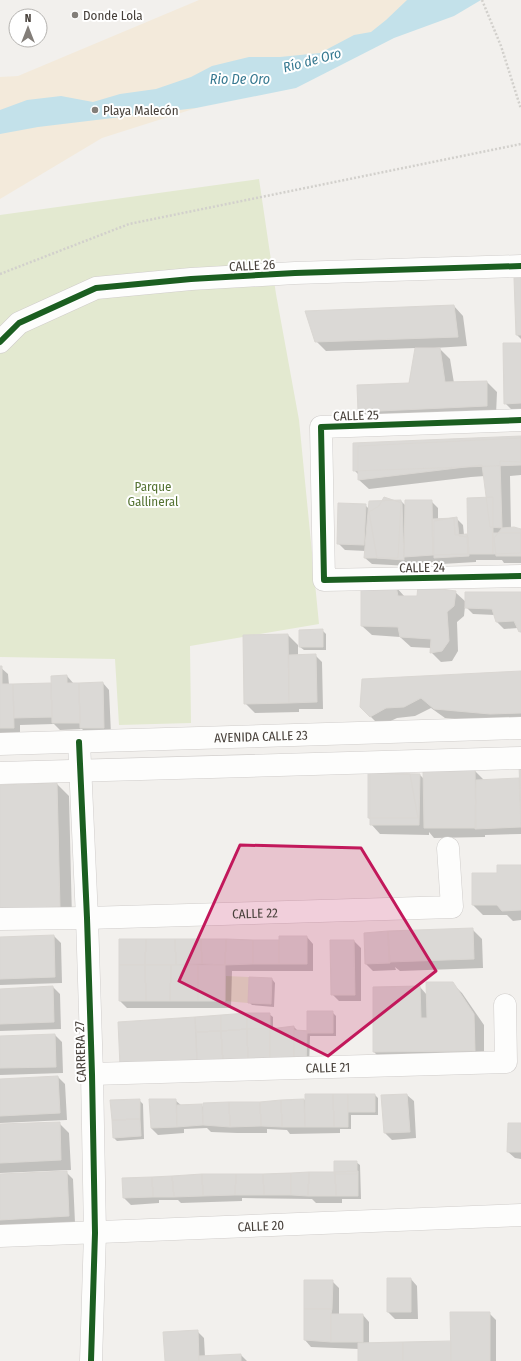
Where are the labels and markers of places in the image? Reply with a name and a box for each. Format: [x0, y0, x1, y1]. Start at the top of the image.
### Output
place label: Donde Lola [83, 8, 143, 23]
marker: Donde Lola [70, 10, 80, 20]
place label: Playa Malecón [103, 103, 179, 118]
marker: Playa Malecón [90, 105, 100, 115]

